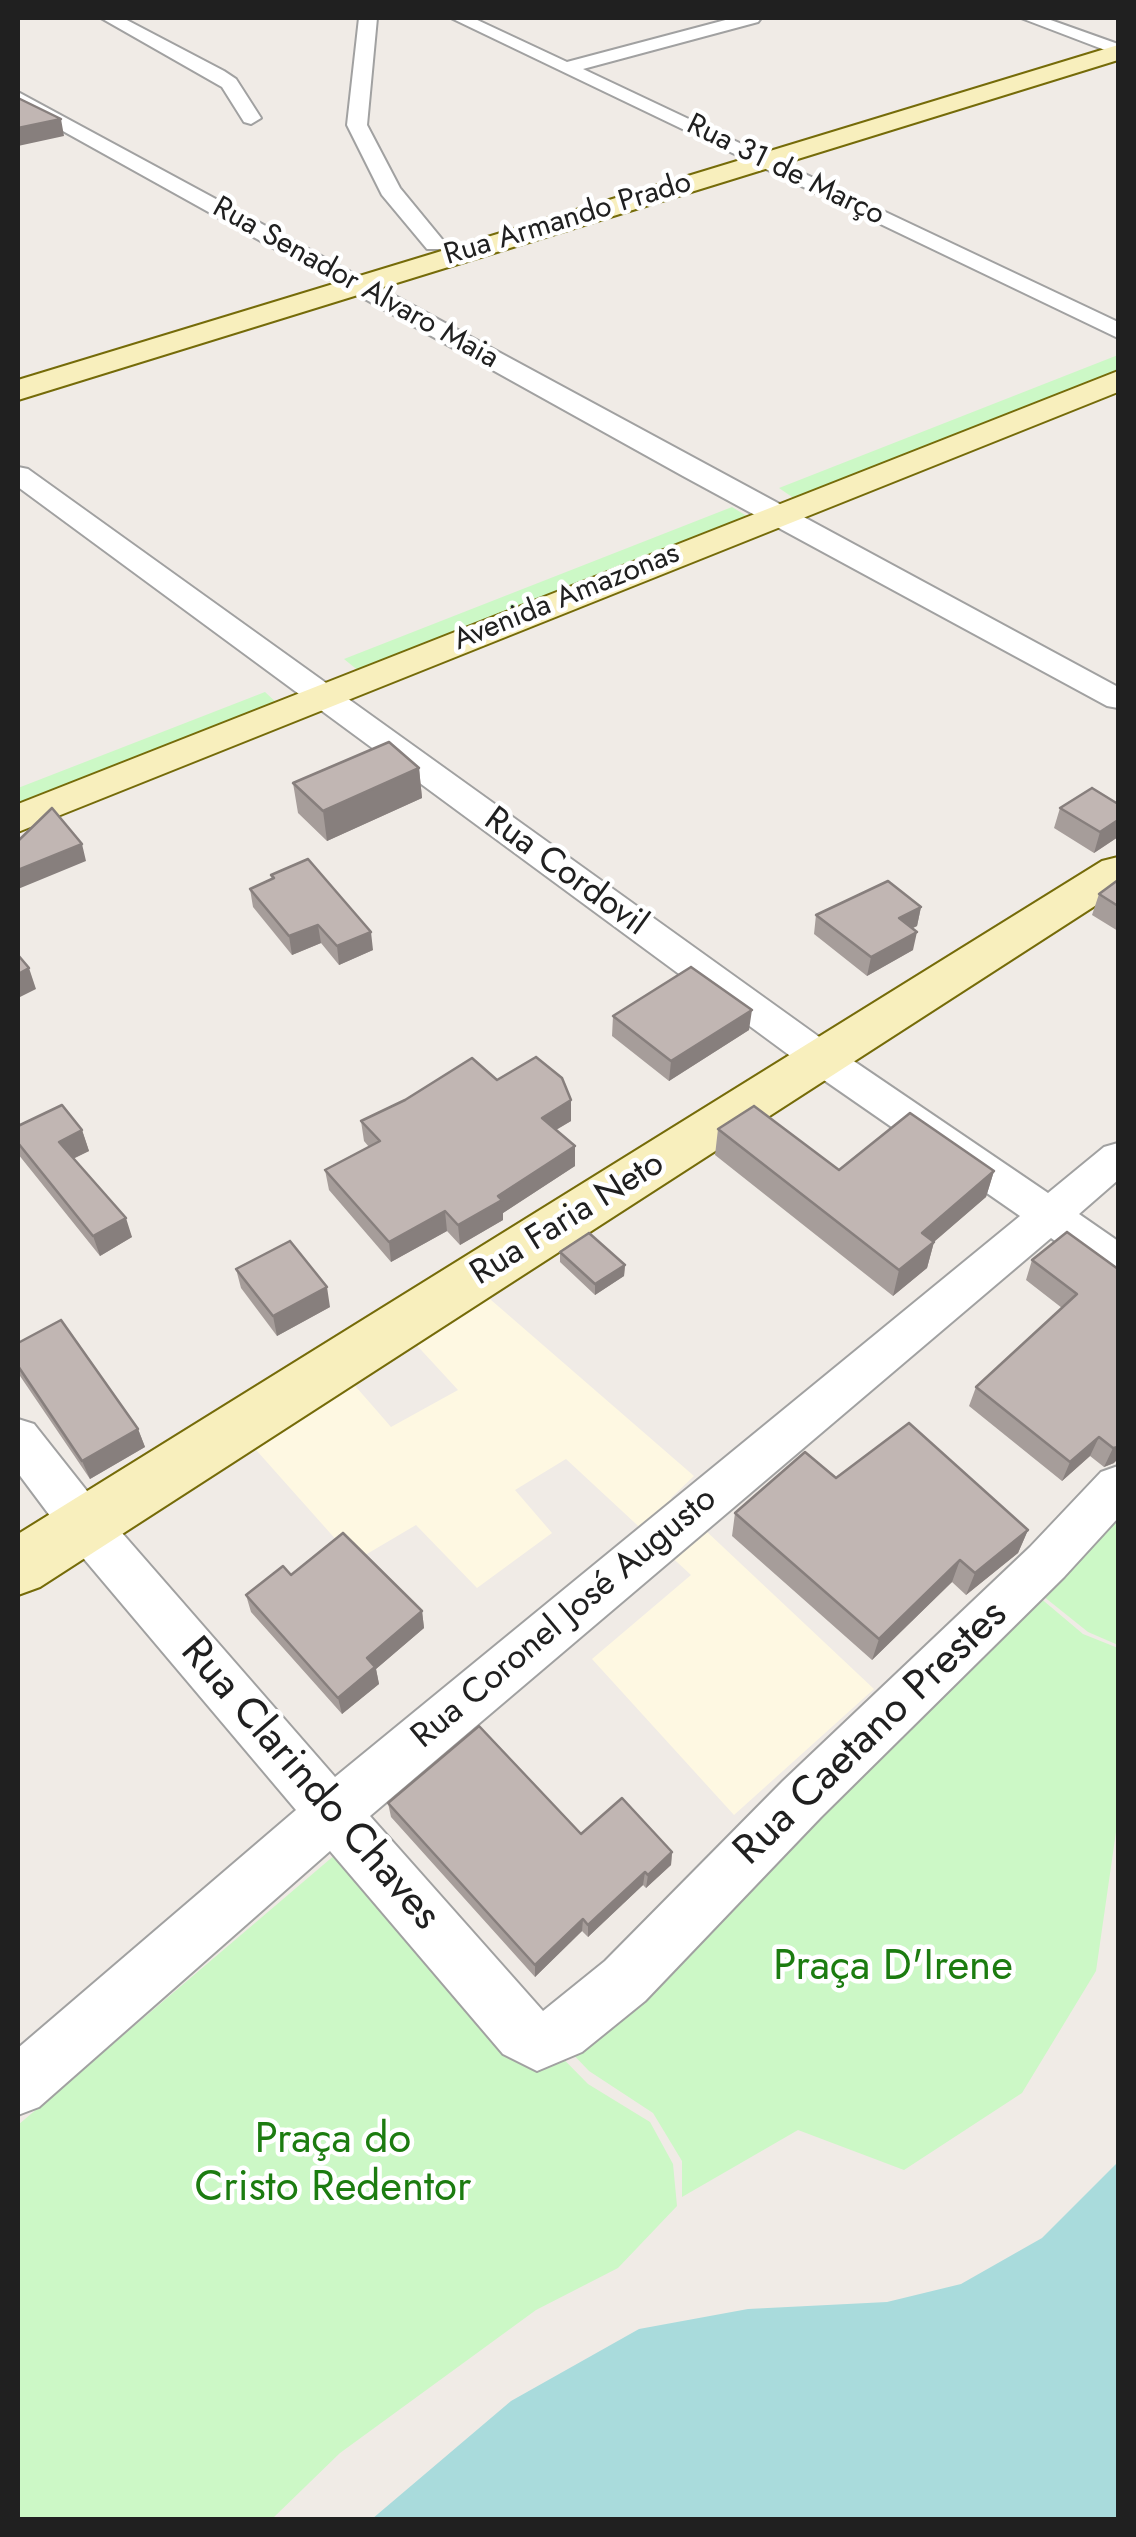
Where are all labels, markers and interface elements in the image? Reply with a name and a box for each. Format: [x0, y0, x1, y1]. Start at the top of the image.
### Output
street label: Rua 31 de Março [680, 108, 890, 234]
street label: Rua Armando Prado [440, 165, 696, 275]
street label: Rua Senador Alvaro Maia [206, 190, 504, 378]
street label: Avenida Amazonas [449, 536, 685, 660]
street label: Rua Cordovil [475, 800, 655, 946]
street label: Rua Faria Neto [464, 1144, 672, 1296]
street label: Rua Coronel José Augusto [404, 1479, 726, 1759]
street label: Rua Caetano Prestes [725, 1591, 1019, 1877]
street label: Rua Clarindo Chaves [168, 1628, 450, 1942]
park label: Praça D'Irene [773, 1944, 1013, 1994]
park label: Praça do Cristo Redentor [195, 2117, 471, 2216]

